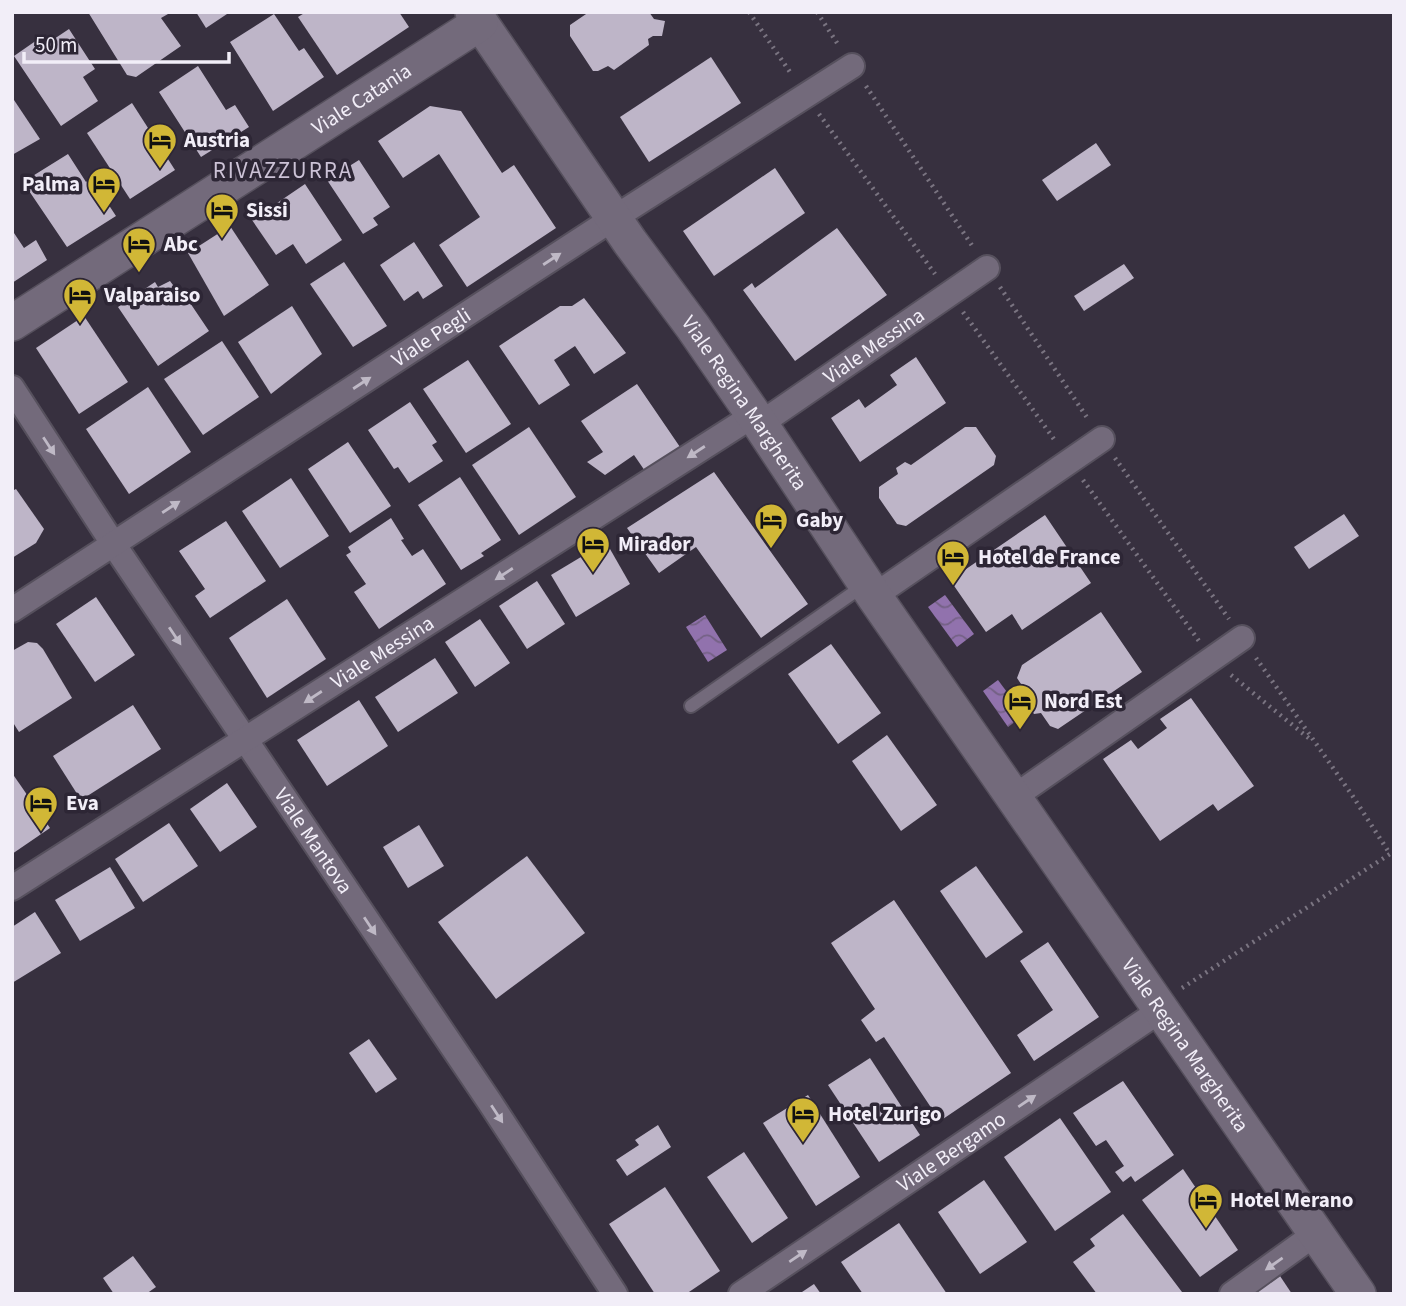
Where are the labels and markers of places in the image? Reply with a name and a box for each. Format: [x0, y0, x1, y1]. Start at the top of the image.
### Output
hotel icon: Austria [141, 121, 179, 170]
place label: Austria [183, 125, 250, 155]
hotel icon: Palma [85, 165, 123, 214]
place label: Palma [22, 169, 80, 199]
hotel icon: Sissi [203, 191, 241, 240]
place label: Sissi [246, 195, 288, 225]
hotel icon: Abc [120, 225, 158, 274]
place label: Abc [163, 229, 198, 259]
hotel icon: Valparaiso [61, 276, 99, 325]
place label: Valparaiso [103, 280, 200, 310]
hotel icon: Gaby [752, 501, 790, 550]
place label: Gaby [796, 505, 843, 535]
hotel icon: Mirador [574, 525, 612, 574]
place label: Mirador [618, 529, 691, 559]
hotel icon: Hotel de France [934, 538, 972, 587]
place label: Hotel de France [978, 542, 1121, 572]
hotel icon: Nord Est [1001, 682, 1039, 731]
place label: Nord Est [1044, 686, 1122, 716]
hotel icon: Eva [22, 784, 60, 833]
place label: Eva [66, 788, 99, 818]
hotel icon: Hotel Zurigo [784, 1095, 822, 1144]
place label: Hotel Zurigo [828, 1099, 942, 1129]
hotel icon: Hotel Merano [1187, 1181, 1225, 1230]
place label: Hotel Merano [1230, 1185, 1353, 1215]

